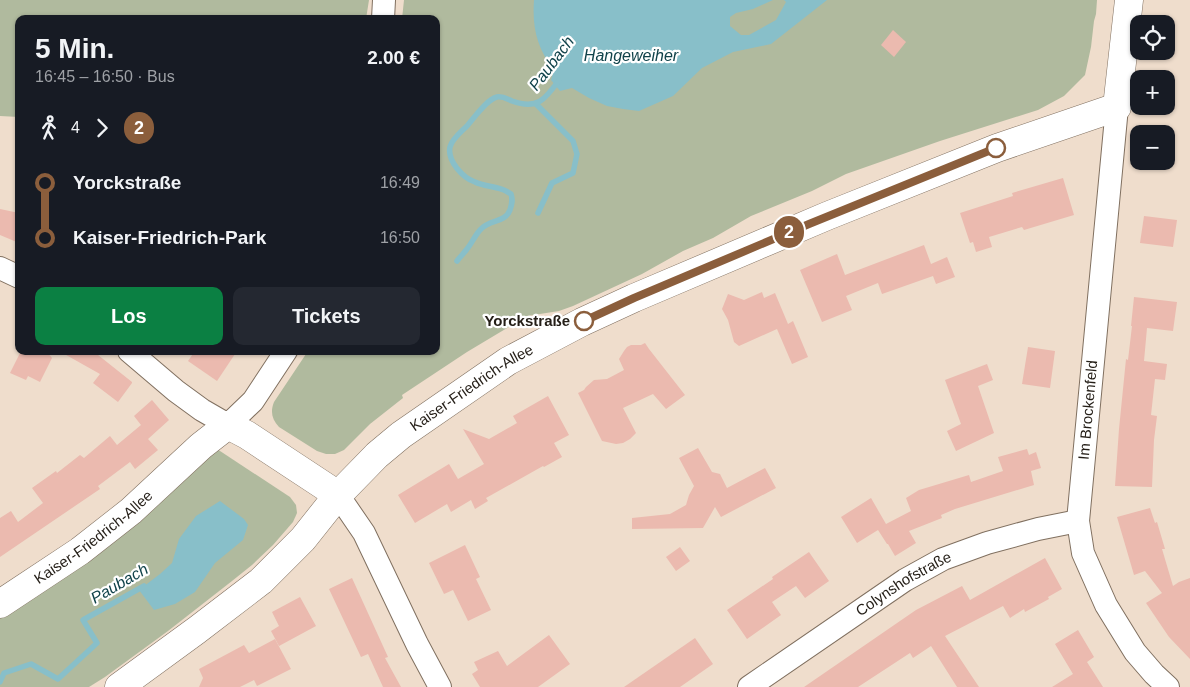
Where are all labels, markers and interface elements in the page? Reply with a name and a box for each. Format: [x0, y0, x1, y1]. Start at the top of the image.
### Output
map controls [1130, 15, 1175, 170]
button: locate [1130, 15, 1175, 60]
text: 5 Min. [35, 33, 114, 64]
water label: Paubach [526, 33, 577, 94]
text: 2.00 € [367, 47, 420, 68]
water label: Hangeweiher [584, 47, 679, 64]
text: 16:45 – 16:50 · Bus [35, 68, 175, 85]
button: + [1130, 70, 1175, 115]
icon: walk [35, 114, 63, 142]
icon: forward [88, 114, 116, 142]
text: 2 [134, 118, 144, 138]
text: 4 [71, 119, 80, 136]
button: − [1130, 125, 1175, 170]
unlabelled marker [986, 138, 1006, 158]
text: Yorckstraße [73, 172, 181, 193]
text: 16:49 [380, 174, 420, 191]
line badge: 2 [773, 216, 805, 248]
text: 2 [784, 222, 794, 242]
text: Kaiser-Friedrich-Park [73, 227, 266, 248]
text: 16:50 [380, 229, 420, 246]
button: Los [35, 287, 223, 345]
button: Tickets [233, 287, 420, 345]
marker: Yorckstraße [574, 311, 594, 331]
place label: Yorckstraße [484, 312, 570, 329]
street label: Kaiser-Friedrich-Allee [406, 340, 536, 434]
street label: Im Brockenfeld [1075, 359, 1100, 461]
street label: Kaiser-Friedrich-Allee [31, 486, 156, 587]
street label: Colynshofstraße [852, 548, 953, 619]
water label: Paubach [88, 560, 151, 607]

